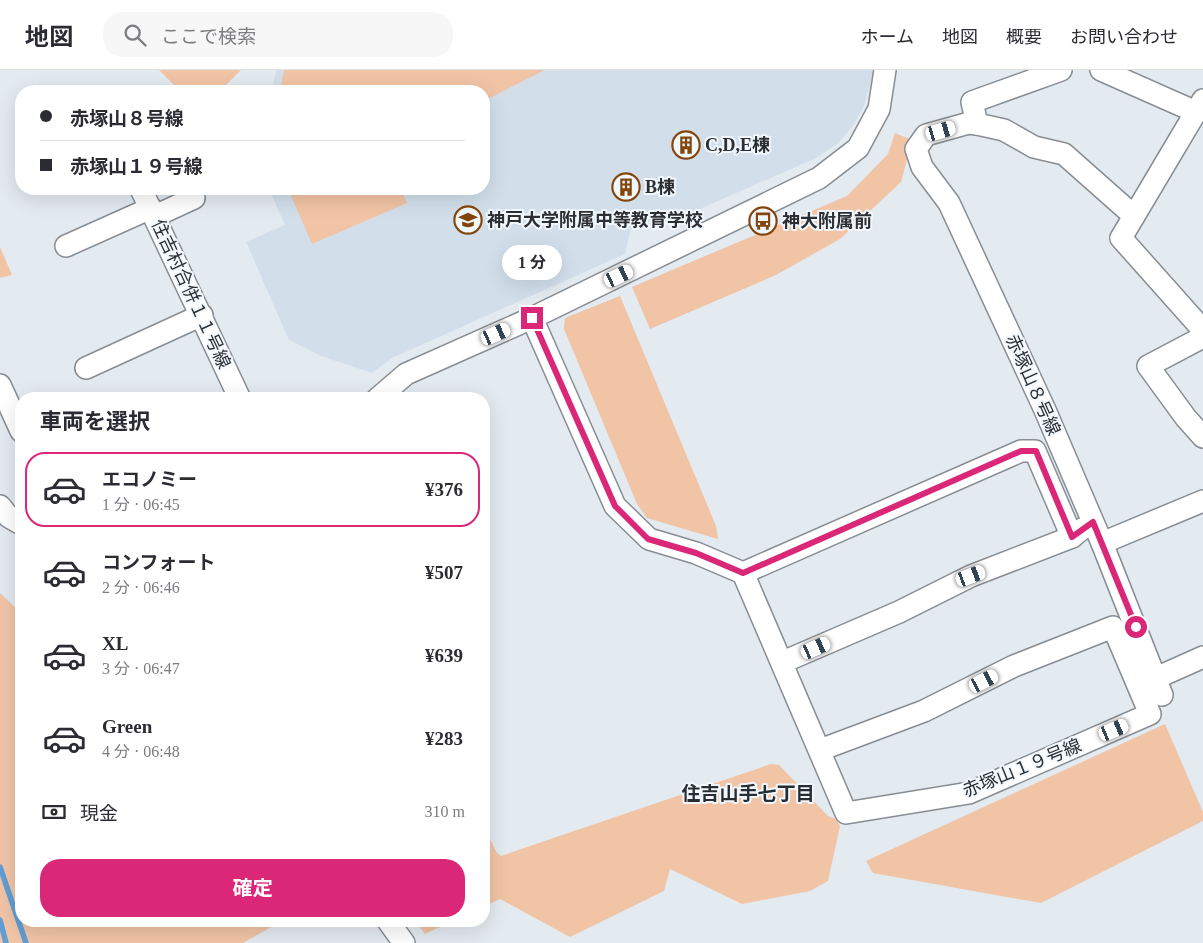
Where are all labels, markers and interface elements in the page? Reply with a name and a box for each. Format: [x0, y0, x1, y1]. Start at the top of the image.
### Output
search box [103, 12, 453, 57]
icon: search [121, 21, 149, 49]
text: 地図 [25, 24, 73, 50]
text: ここで検索 [161, 26, 256, 47]
text: ホーム [861, 27, 914, 47]
text: 地図 [942, 27, 978, 47]
text: 概要 [1006, 27, 1042, 47]
text: お問い合わせ [1070, 27, 1178, 47]
text: 赤塚山８号線 [70, 108, 184, 129]
car [924, 120, 957, 142]
building icon: C,D,E棟 [671, 130, 701, 160]
place label: C,D,E棟 [705, 135, 770, 155]
text: 赤塚山１９号線 [70, 156, 203, 177]
building icon: B棟 [611, 172, 641, 202]
place label: B棟 [645, 177, 675, 197]
school or university icon: 神戸大学附属中等教育学校 [453, 205, 483, 235]
bus stop icon: 神大附属前 [748, 206, 778, 236]
place label: 神戸大学附属中等教育学校 [487, 210, 703, 230]
place label: 神大附属前 [782, 211, 872, 231]
street label: 住吉村合併１１号線 [148, 216, 234, 372]
callout: 1 分 [502, 246, 562, 280]
text: 1 分 [518, 254, 546, 271]
car [602, 263, 635, 289]
route end [521, 307, 543, 329]
car [479, 321, 512, 347]
street label: 赤塚山８号線 [1002, 332, 1064, 438]
text: 車両を選択 [40, 409, 150, 434]
icon: car [42, 467, 87, 512]
text: エコノミー [102, 469, 197, 490]
text: ¥376 [425, 479, 463, 500]
text: 1 分 · 06:45 [102, 496, 180, 513]
icon: car [42, 550, 87, 595]
text: コンフォート [102, 552, 215, 573]
text: ¥507 [425, 562, 463, 583]
car [954, 564, 987, 588]
text: 2 分 · 06:46 [102, 579, 180, 596]
route start [1125, 616, 1147, 638]
icon: car [42, 633, 87, 678]
text: XL [102, 633, 128, 654]
car [799, 635, 832, 661]
text: ¥639 [425, 645, 463, 666]
text: 3 分 · 06:47 [102, 660, 180, 677]
car [967, 668, 1000, 694]
icon: car [42, 716, 87, 761]
text: Green [102, 716, 152, 737]
car [1097, 717, 1130, 743]
text: ¥283 [425, 728, 463, 749]
street label: 赤塚山１９号線 [960, 735, 1084, 801]
text: 4 分 · 06:48 [102, 743, 180, 760]
district label: 住吉山手七丁目 [681, 783, 815, 804]
icon: cash [40, 798, 68, 826]
text: 現金 [80, 803, 118, 824]
text: 310 m [425, 803, 465, 820]
button: 確定 [40, 859, 465, 917]

